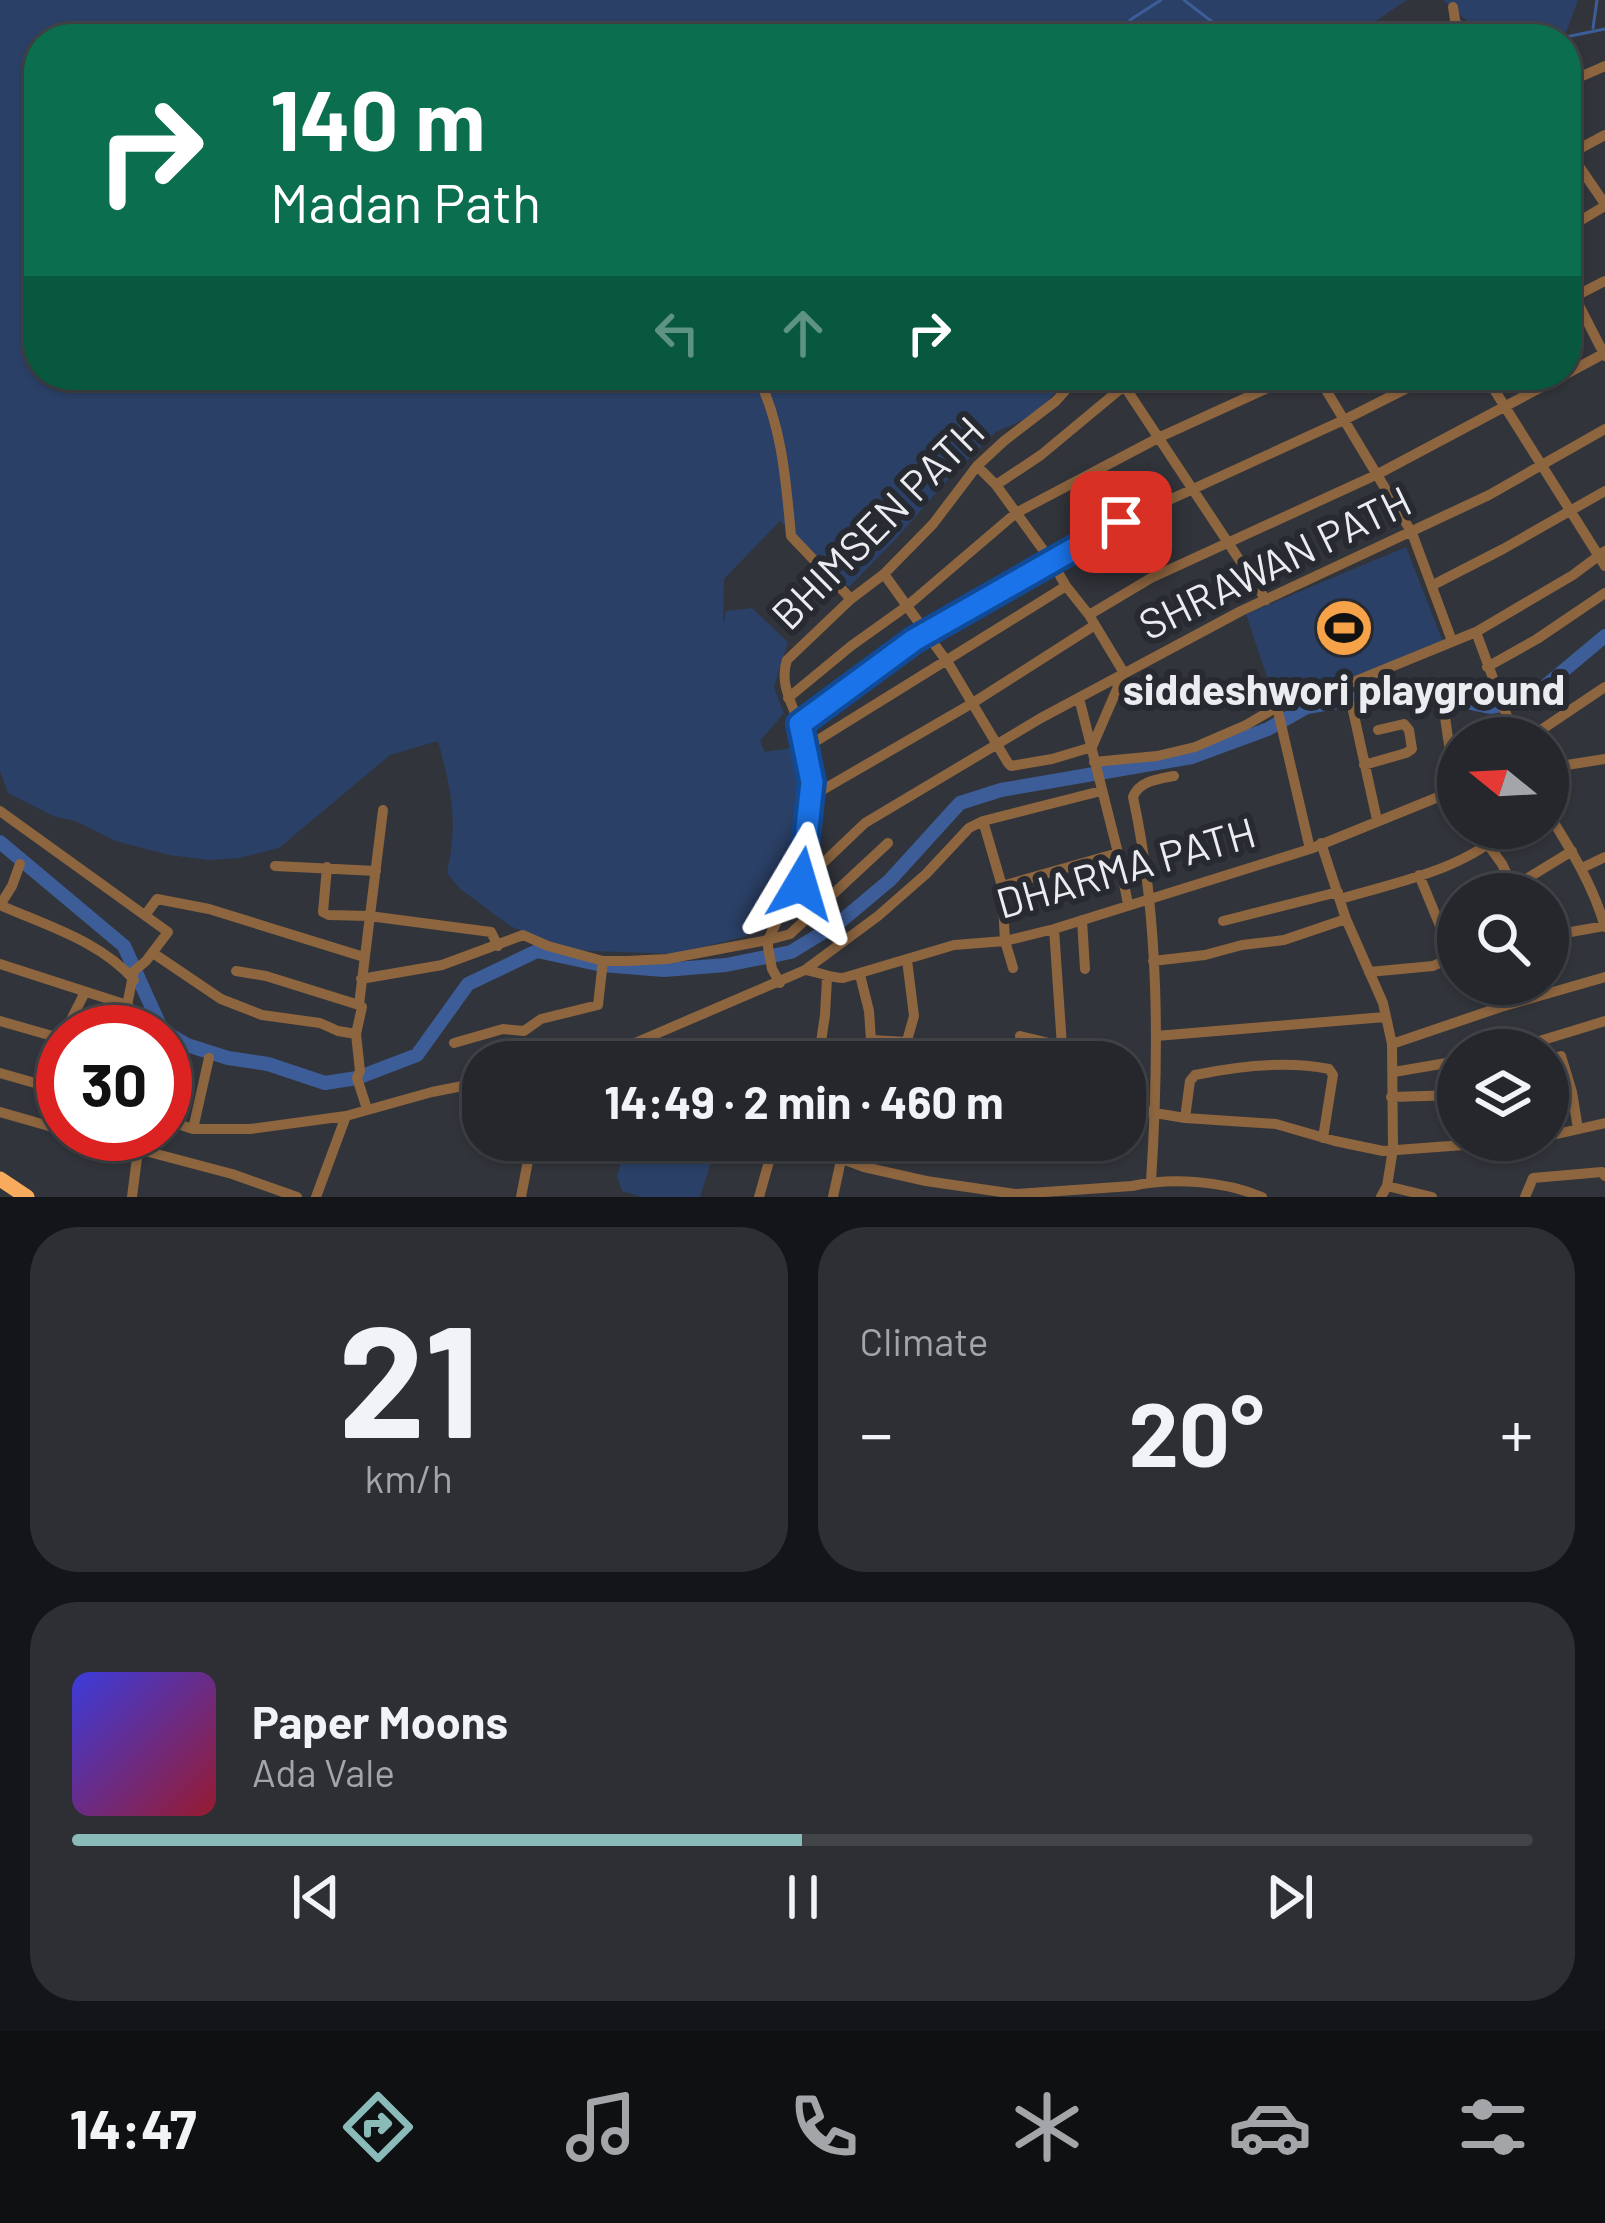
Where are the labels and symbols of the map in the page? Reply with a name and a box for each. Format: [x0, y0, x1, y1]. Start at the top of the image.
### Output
street label: BHIMSEN PATH [760, 405, 993, 638]
pin [1070, 471, 1172, 573]
street label: SHRAWAN PATH [1130, 474, 1418, 649]
sports icon: siddeshwori playground [1313, 597, 1375, 659]
place label: siddeshwori playground [1123, 663, 1565, 714]
north arrow [1437, 717, 1569, 849]
street label: DHARMA PATH [990, 805, 1261, 927]
position arrow [738, 821, 864, 947]
speed limit sign: 30 [36, 1005, 192, 1161]

